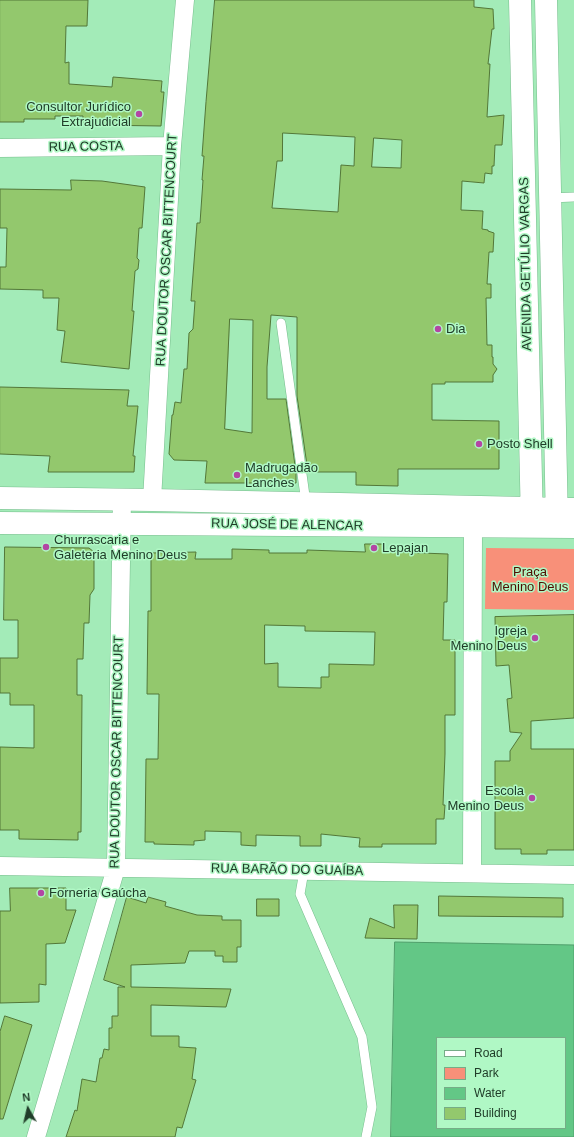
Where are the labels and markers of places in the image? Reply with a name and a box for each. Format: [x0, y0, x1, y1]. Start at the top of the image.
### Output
place label: Consultor Jurídico Extrajudicial [26, 99, 131, 130]
marker: Consultor Jurídico Extrajudicial [134, 109, 144, 119]
place label: Dia [446, 321, 466, 337]
marker: Dia [433, 324, 443, 334]
place label: Posto Shell [487, 436, 553, 452]
marker: Posto Shell [474, 439, 484, 449]
place label: Madrugadão Lanches [245, 460, 318, 491]
marker: Madrugadão Lanches [232, 470, 242, 480]
place label: Churrascaria e Galeteria Menino Deus [54, 532, 187, 563]
place label: Lepajan [382, 540, 428, 556]
marker: Churrascaria e Galeteria Menino Deus [41, 542, 51, 552]
marker: Lepajan [369, 543, 379, 553]
place label: Igreja Menino Deus [450, 623, 527, 654]
marker: Igreja Menino Deus [530, 633, 540, 643]
place label: Escola Menino Deus [447, 783, 524, 814]
marker: Escola Menino Deus [527, 793, 537, 803]
place label: Forneria Gaúcha [49, 885, 147, 901]
marker: Forneria Gaúcha [36, 888, 46, 898]

